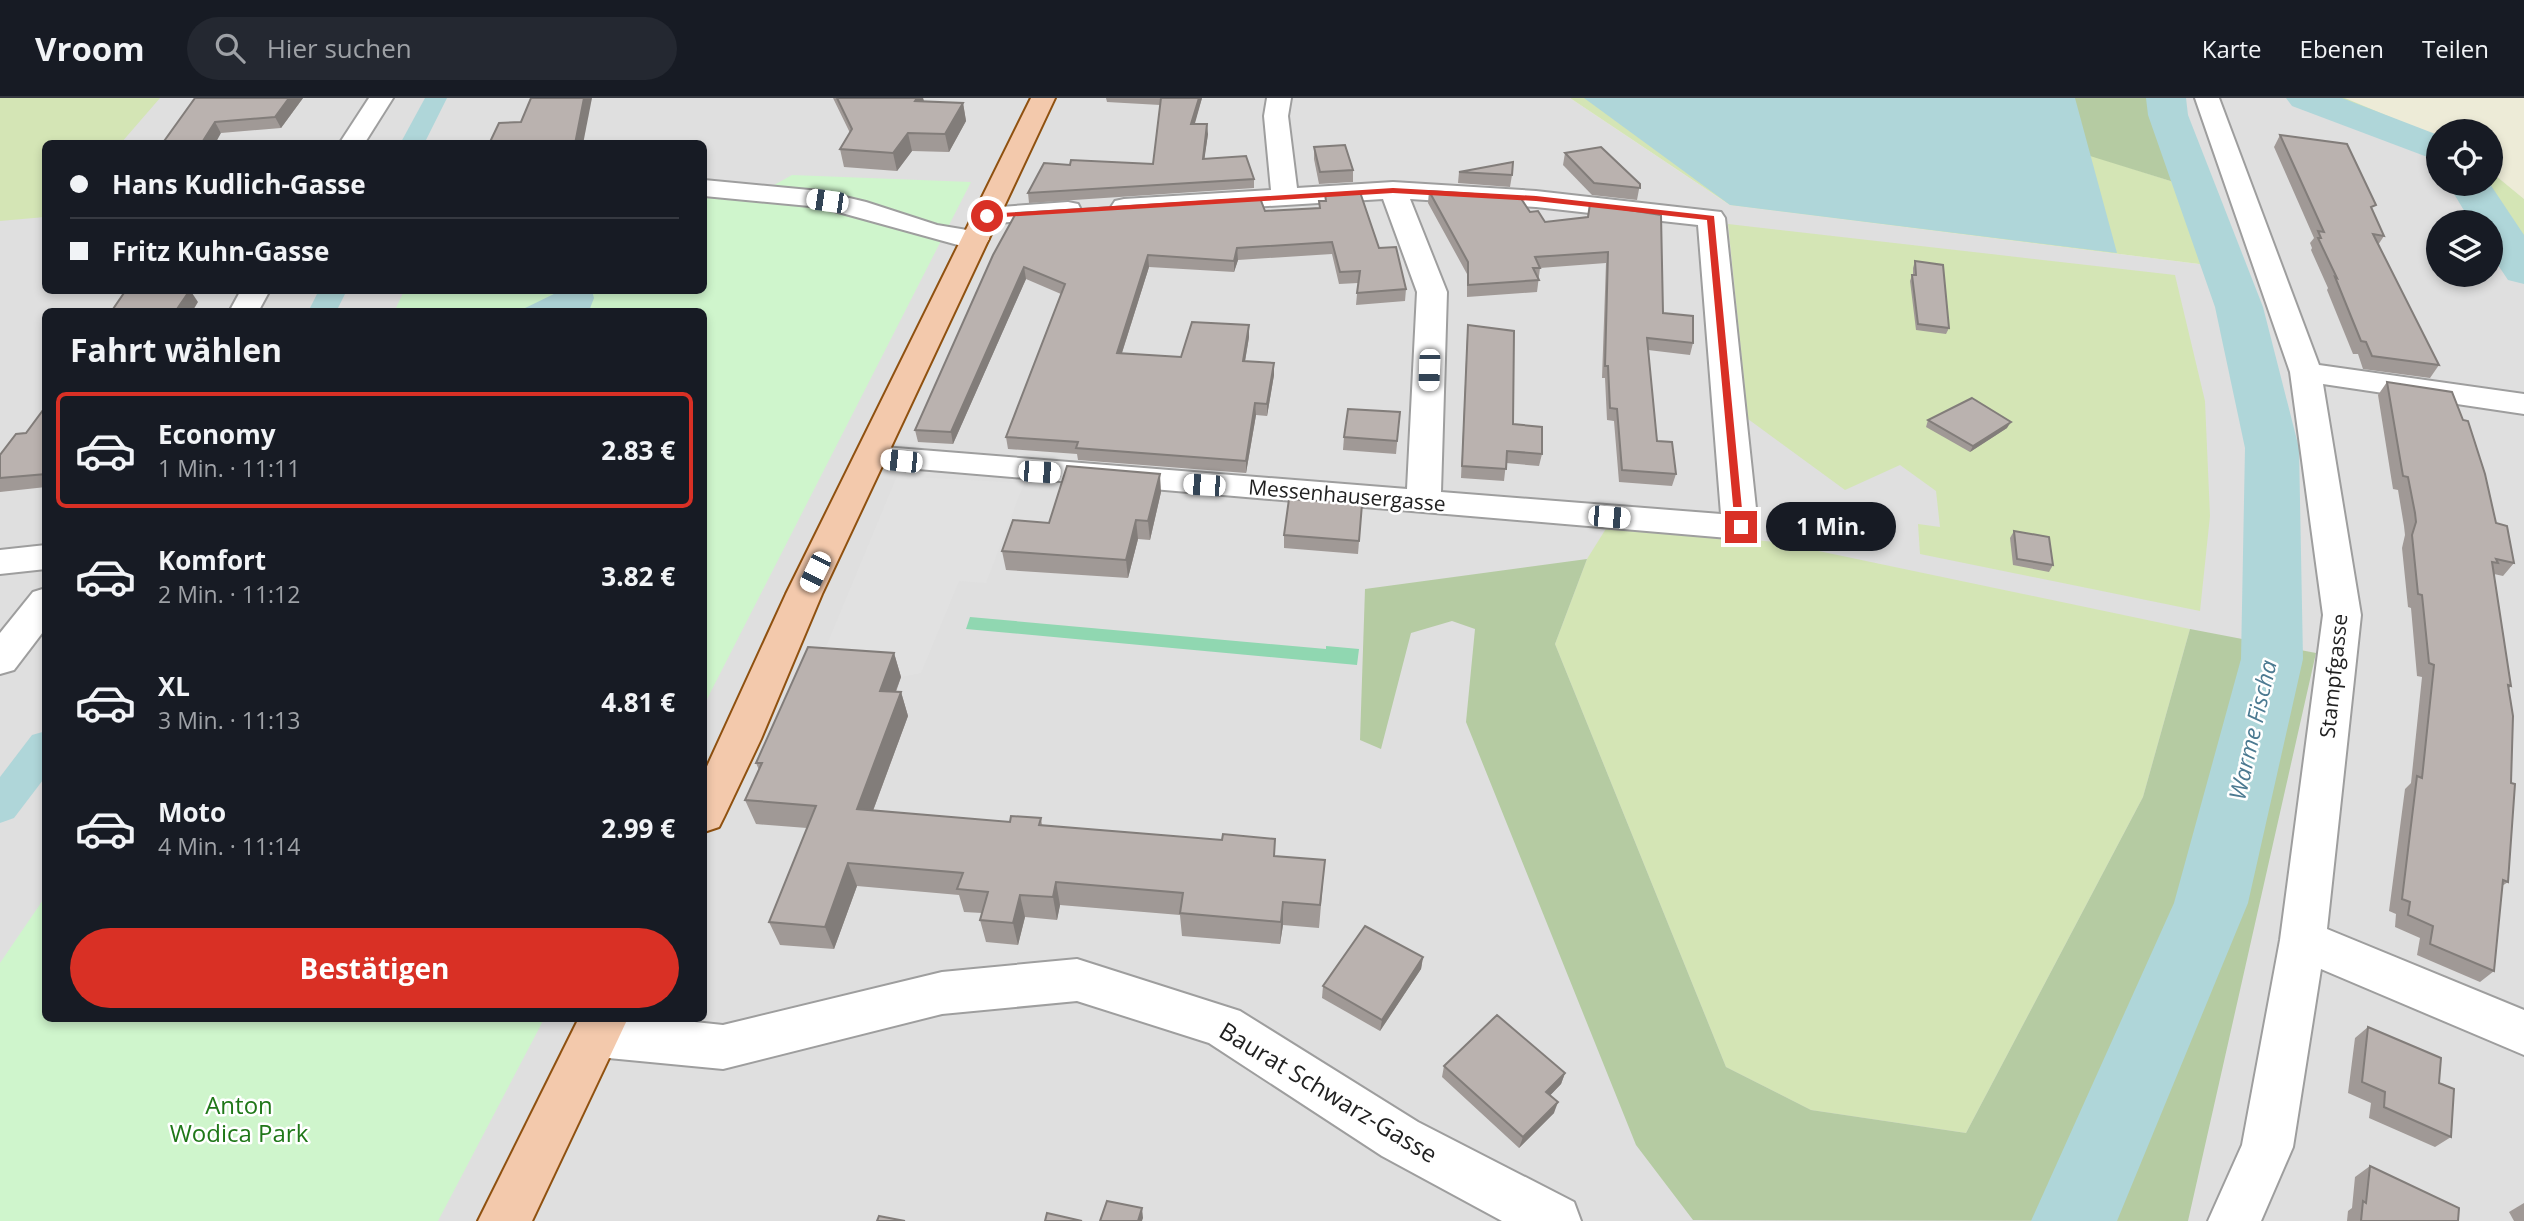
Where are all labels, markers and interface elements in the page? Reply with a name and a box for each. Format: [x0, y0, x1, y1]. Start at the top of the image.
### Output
search box [187, 17, 677, 80]
text: Vroom [35, 26, 145, 71]
icon: search [211, 29, 249, 67]
text: Hier suchen [267, 30, 412, 66]
text: Karte [2202, 32, 2262, 65]
text: Ebenen [2300, 32, 2384, 65]
text: Teilen [2422, 32, 2489, 65]
map controls [2426, 119, 2503, 287]
button: locate [2426, 119, 2503, 196]
text: Hans Kudlich-Gasse [112, 166, 366, 202]
car [805, 188, 850, 214]
route start [971, 200, 1003, 232]
button: layers [2426, 210, 2503, 287]
text: Fritz Kuhn-Gasse [112, 233, 329, 269]
text: Fahrt wählen [70, 328, 282, 371]
car [1418, 349, 1441, 391]
text: Economy [158, 416, 276, 452]
icon: car [74, 419, 137, 482]
text: 2.83 € [601, 432, 675, 468]
car [880, 448, 923, 474]
text: 1 Min. · 11:11 [158, 452, 300, 484]
car [1018, 460, 1061, 484]
street label: Messenhausergasse [1247, 472, 1447, 518]
car [1183, 473, 1226, 497]
callout: 1 Min. [1766, 502, 1895, 551]
car [1588, 505, 1631, 529]
text: 1 Min. [1796, 510, 1866, 542]
route end [1725, 511, 1757, 543]
text: Komfort [158, 542, 266, 578]
icon: car [74, 545, 137, 608]
car [797, 549, 834, 595]
text: 3.82 € [601, 558, 675, 594]
text: 2 Min. · 11:12 [158, 578, 300, 610]
street label: Stampfgasse [2313, 612, 2353, 739]
water label: Warme Fischa [2220, 657, 2284, 803]
text: XL [158, 668, 190, 704]
icon: car [74, 671, 137, 734]
text: 4.81 € [601, 684, 675, 720]
text: 3 Min. · 11:13 [158, 704, 300, 736]
text: Moto [158, 794, 226, 830]
icon: car [74, 797, 137, 860]
text: 2.99 € [601, 810, 675, 846]
text: 4 Min. · 11:14 [158, 830, 300, 862]
button: Bestätigen [70, 928, 679, 1008]
street label: Baurat Schwarz-Gasse [1214, 1014, 1444, 1170]
park label: Anton Wodica Park [170, 1088, 309, 1149]

